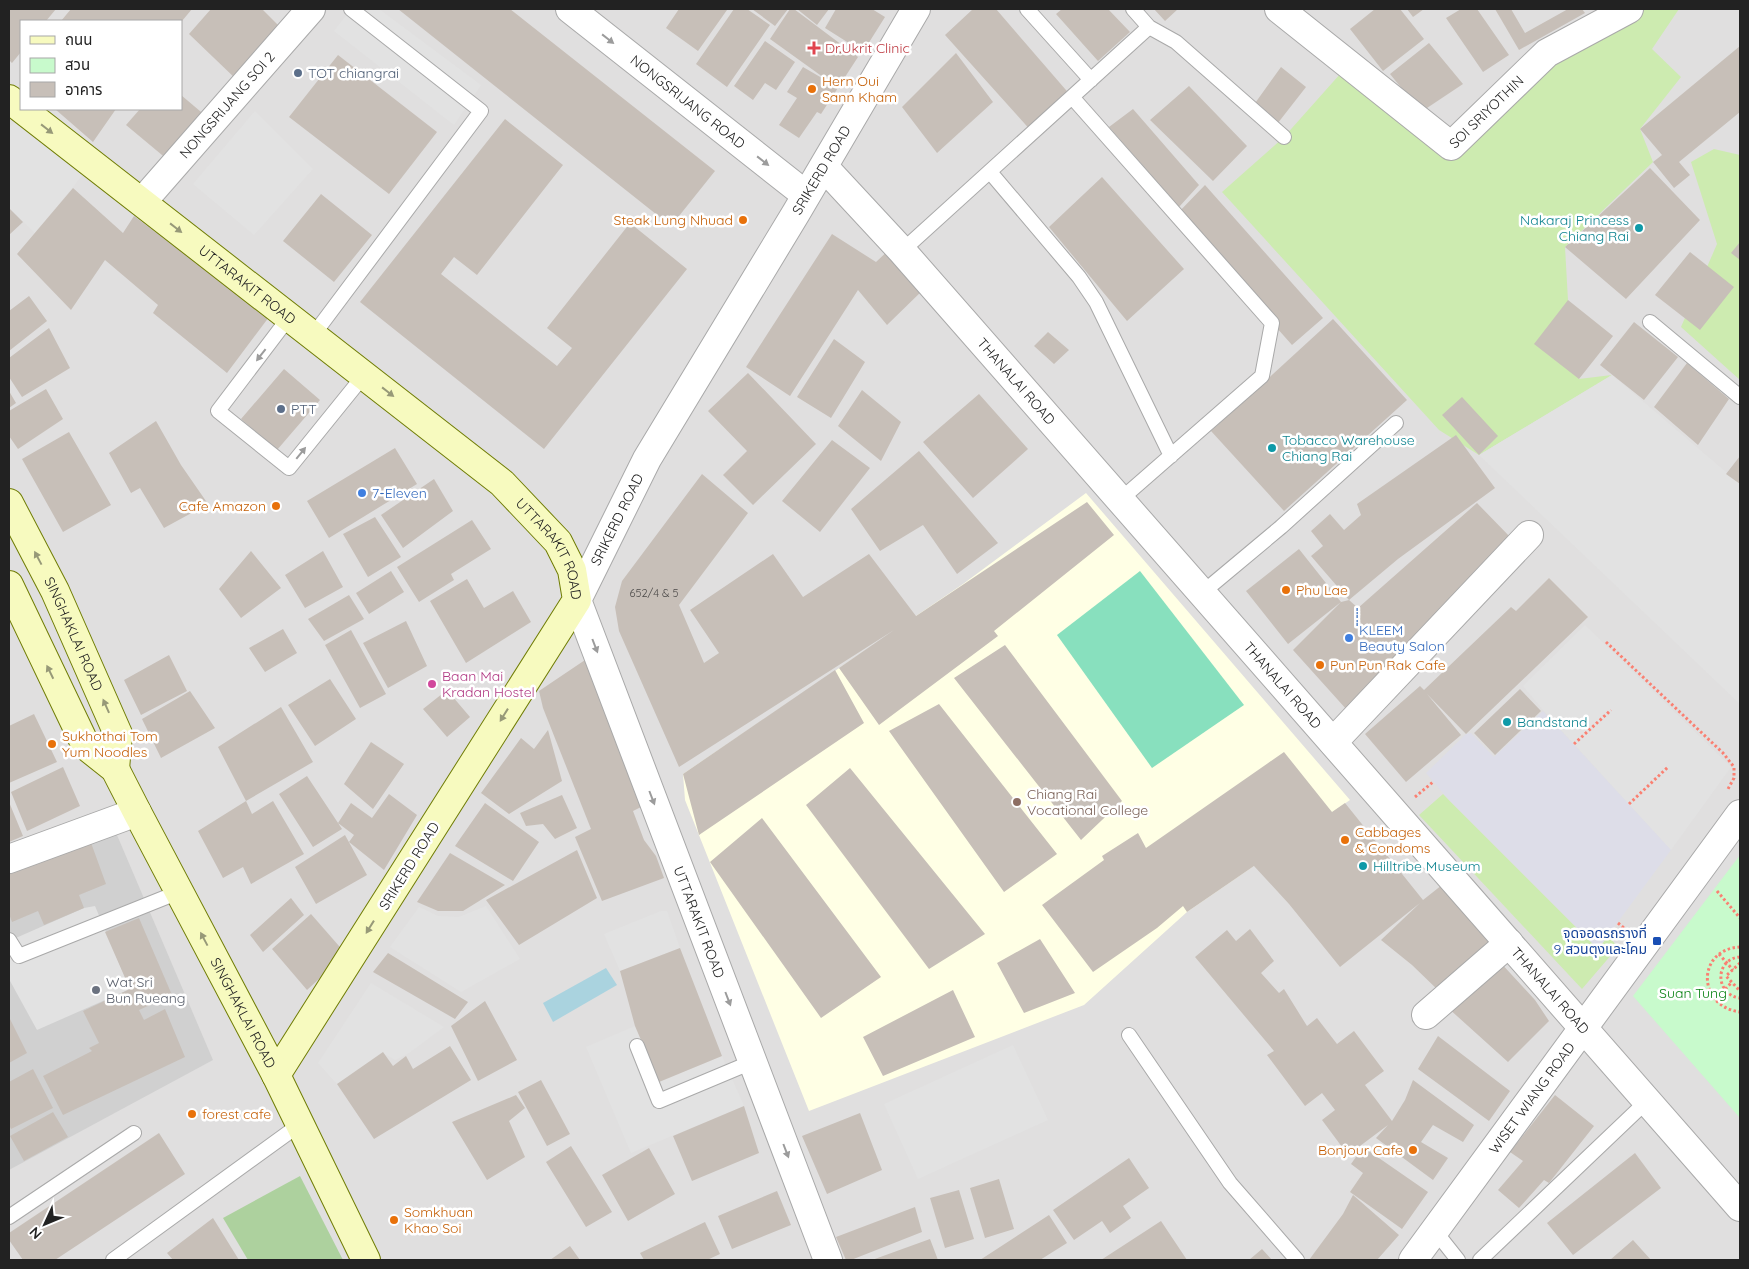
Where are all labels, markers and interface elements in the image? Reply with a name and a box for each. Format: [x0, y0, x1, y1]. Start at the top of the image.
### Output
legend [20, 20, 182, 110]
text: ถนน [65, 30, 92, 49]
one-way arrow [601, 34, 615, 44]
place label: Dr.Ukrit Clinic [825, 39, 910, 57]
marker: Dr.Ukrit Clinic [807, 41, 821, 55]
street label: NONGSRIJANG SOI 2 [175, 48, 279, 162]
street label: NONGSRIJANG ROAD [627, 51, 749, 153]
text: สวน [65, 55, 90, 74]
place label: TOT chiangrai [308, 64, 399, 82]
marker: TOT chiangrai [292, 67, 304, 79]
place label: Hern Oui Sann Kham [822, 72, 897, 106]
street label: SOI SRIYOTHIN [1445, 72, 1527, 152]
text: อาคาร [65, 80, 102, 99]
marker: Hern Oui Sann Kham [806, 83, 818, 95]
street label: SRIKERD ROAD [788, 122, 855, 218]
one-way arrow [40, 124, 53, 135]
one-way arrow [756, 156, 769, 167]
place label: Steak Lung Nhuad [614, 211, 733, 229]
place label: Nakaraj Princess Chiang Rai [1520, 211, 1629, 245]
marker: Steak Lung Nhuad [737, 214, 749, 226]
marker: Nakaraj Princess Chiang Rai [1633, 222, 1645, 234]
one-way arrow [169, 223, 182, 234]
street label: UTTARAKIT ROAD [195, 241, 300, 328]
street label: THANALAI ROAD [973, 334, 1059, 429]
one-way arrow [255, 348, 266, 361]
one-way arrow [381, 387, 394, 398]
place label: PTT [291, 400, 317, 418]
marker: PTT [275, 403, 287, 415]
place label: Tobacco Warehouse Chiang Rai [1282, 431, 1415, 465]
marker: Tobacco Warehouse Chiang Rai [1266, 442, 1278, 454]
one-way arrow [295, 447, 306, 460]
street label: SRIKERD ROAD [587, 470, 647, 569]
place label: 7-Eleven [372, 484, 427, 502]
marker: 7-Eleven [356, 487, 368, 499]
street label: UTTARAKIT ROAD [512, 494, 586, 601]
place label: Cafe Amazon [179, 497, 266, 515]
marker: Cafe Amazon [270, 500, 282, 512]
one-way arrow [34, 551, 42, 566]
street label: SINGHAKLAI ROAD [40, 574, 107, 694]
place label: Phu Lae [1296, 581, 1348, 599]
marker: Phu Lae [1280, 584, 1292, 596]
house number: 652/4 & 5 [629, 586, 679, 600]
place label: ่่่่่KLEEM Beauty Salon [1356, 607, 1445, 655]
marker: ่่่่่KLEEM Beauty Salon [1343, 632, 1355, 644]
street label: THANALAI ROAD [1240, 638, 1326, 732]
one-way arrow [591, 639, 599, 653]
place label: Pun Pun Rak Cafe [1330, 656, 1446, 674]
marker: Pun Pun Rak Cafe [1314, 659, 1326, 671]
one-way arrow [46, 665, 54, 680]
place label: Baan Mai Kradan Hostel [442, 667, 535, 701]
marker: Baan Mai Kradan Hostel [426, 678, 438, 690]
one-way arrow [101, 699, 109, 713]
one-way arrow [500, 709, 509, 722]
place label: Bandstand [1517, 713, 1588, 731]
marker: Bandstand [1501, 716, 1513, 728]
place label: Sukhothai Tom Yum Noodles [62, 727, 158, 761]
marker: Sukhothai Tom Yum Noodles [46, 738, 58, 750]
place label: Chiang Rai Vocational College [1027, 785, 1148, 819]
one-way arrow [648, 791, 656, 806]
marker: Chiang Rai Vocational College [1011, 796, 1023, 808]
street label: SRIKERD ROAD [375, 819, 443, 913]
place label: Cabbages & Condoms [1355, 823, 1430, 857]
marker: Cabbages & Condoms [1339, 834, 1351, 846]
place label: Hilltribe Museum [1373, 857, 1481, 875]
marker: Hilltribe Museum [1357, 860, 1369, 872]
street label: UTTARAKIT ROAD [669, 864, 729, 980]
one-way arrow [366, 920, 375, 933]
place label: จุดจอดรถรางที่ 9 สวนตุงและโคม [1554, 923, 1647, 958]
one-way arrow [200, 932, 208, 947]
marker: จุดจอดรถรางที่ 9 สวนตุงและโคม [1651, 935, 1663, 947]
street label: THANALAI ROAD [1507, 943, 1593, 1038]
street label: SINGHAKLAI ROAD [207, 954, 280, 1071]
place label: Wat Sri Bun Rueang [106, 973, 185, 1007]
marker: Wat Sri Bun Rueang [90, 984, 102, 996]
park label: Suan Tung [1659, 984, 1727, 1002]
one-way arrow [724, 992, 732, 1007]
street label: WISET WIANG ROAD [1485, 1039, 1579, 1157]
place label: forest cafe [202, 1105, 271, 1123]
marker: forest cafe [186, 1108, 198, 1120]
place label: Bonjour Cafe [1318, 1141, 1403, 1159]
one-way arrow [782, 1144, 790, 1159]
marker: Bonjour Cafe [1407, 1144, 1419, 1156]
north arrow [20, 1199, 70, 1249]
place label: Somkhuan Khao Soi [404, 1203, 473, 1237]
marker: Somkhuan Khao Soi [388, 1214, 400, 1226]
text: N [26, 1223, 46, 1243]

